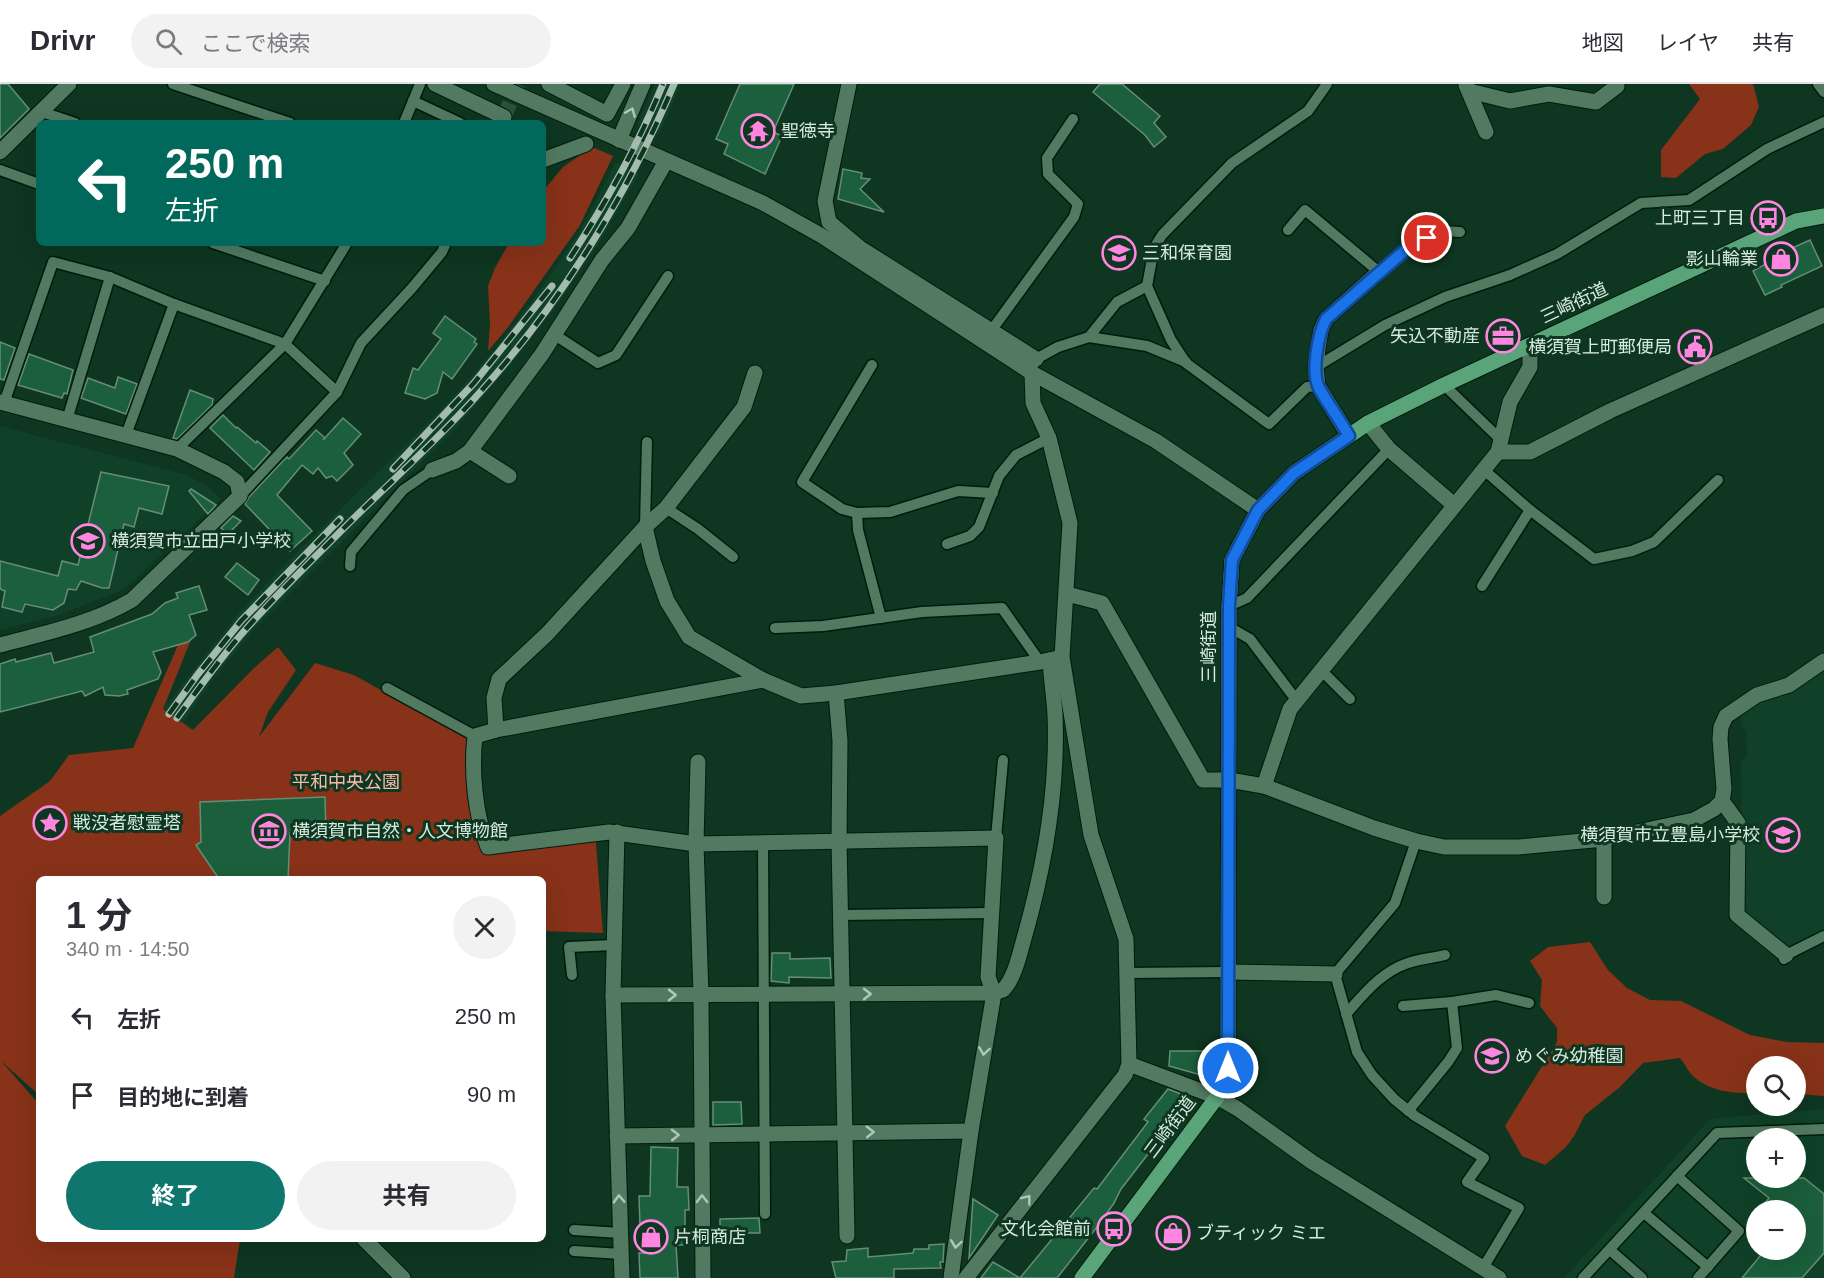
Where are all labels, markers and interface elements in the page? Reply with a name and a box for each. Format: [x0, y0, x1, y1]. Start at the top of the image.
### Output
search box [131, 14, 551, 68]
text: Drivr [30, 25, 95, 56]
icon: search [152, 25, 185, 58]
text: ここで検索 [200, 31, 310, 56]
text: 地図 [1582, 31, 1624, 54]
text: レイヤ [1657, 31, 1719, 54]
text: 共有 [1752, 31, 1794, 54]
one-way arrow [624, 107, 636, 118]
temple icon: 聖徳寺 [740, 113, 776, 149]
place label: 聖徳寺 [781, 121, 835, 141]
text: 250 m [165, 140, 284, 187]
icon: left [66, 144, 144, 222]
text: 左折 [165, 196, 219, 226]
bus stop icon: 上町三丁目 [1750, 200, 1786, 236]
place label: 上町三丁目 [1655, 208, 1745, 228]
pin [1401, 212, 1452, 263]
icon: arrive [1410, 221, 1443, 254]
school or university icon: 三和保育園 [1101, 235, 1137, 271]
shop icon: 影山輪業 [1763, 241, 1799, 277]
place label: 三和保育園 [1142, 243, 1232, 263]
place label: 影山輪業 [1686, 249, 1758, 269]
street label: 三崎街道 [1537, 279, 1611, 327]
office icon: 矢込不動産 [1485, 318, 1521, 354]
place label: 矢込不動産 [1390, 326, 1480, 346]
public building icon: 横須賀上町郵便局 [1677, 329, 1713, 365]
place label: 横須賀上町郵便局 [1528, 337, 1672, 357]
school or university icon: 横須賀市立田戸小学校 [70, 523, 106, 559]
place label: 横須賀市立田戸小学校 [111, 531, 291, 551]
street label: 三崎街道 [1199, 611, 1219, 683]
park label: 平和中央公園 [292, 772, 400, 792]
place icon: 戦没者慰霊塔 [32, 805, 68, 841]
place label: 戦没者慰霊塔 [73, 813, 181, 833]
museum icon: 横須賀市自然・人文博物館 [251, 813, 287, 849]
school or university icon: 横須賀市立豊島小学校 [1765, 817, 1801, 853]
place label: 横須賀市自然・人文博物館 [292, 821, 508, 841]
place label: 横須賀市立豊島小学校 [1580, 825, 1760, 845]
text: 1 分 [66, 895, 132, 936]
button: close [453, 896, 516, 959]
text: 340 m · 14:50 [66, 938, 189, 960]
one-way arrow [862, 988, 871, 1000]
one-way arrow [667, 989, 676, 1001]
icon: left [66, 1001, 99, 1034]
text: 250 m [455, 1004, 516, 1029]
text: 左折 [117, 1007, 161, 1032]
position arrow [1196, 1036, 1260, 1100]
school or university icon: めぐみ幼稚園 [1474, 1038, 1510, 1074]
one-way arrow [979, 1046, 991, 1056]
place label: めぐみ幼稚園 [1515, 1046, 1624, 1066]
map controls [1746, 1056, 1806, 1260]
button: search [1746, 1056, 1806, 1116]
icon: arrive [66, 1079, 99, 1112]
text: 90 m [467, 1082, 516, 1107]
text: 目的地に到着 [117, 1085, 249, 1110]
street label: 三崎街道 [1140, 1092, 1200, 1162]
one-way arrow [866, 1126, 875, 1138]
button: + [1746, 1128, 1806, 1188]
one-way arrow [671, 1129, 680, 1141]
button: 終了 [66, 1161, 285, 1230]
button: 共有 [297, 1161, 516, 1230]
one-way arrow [613, 1194, 625, 1203]
one-way arrow [696, 1194, 709, 1203]
one-way arrow [1020, 1195, 1031, 1206]
button: − [1746, 1200, 1806, 1260]
bus stop icon: 文化会館前 [1096, 1211, 1132, 1247]
shop icon: ブティック ミエ [1155, 1215, 1191, 1251]
shop icon: 片桐商店 [633, 1219, 669, 1255]
place label: 文化会館前 [1001, 1219, 1091, 1239]
place label: ブティック ミエ [1196, 1223, 1326, 1243]
place label: 片桐商店 [674, 1227, 746, 1247]
one-way arrow [950, 1239, 962, 1249]

